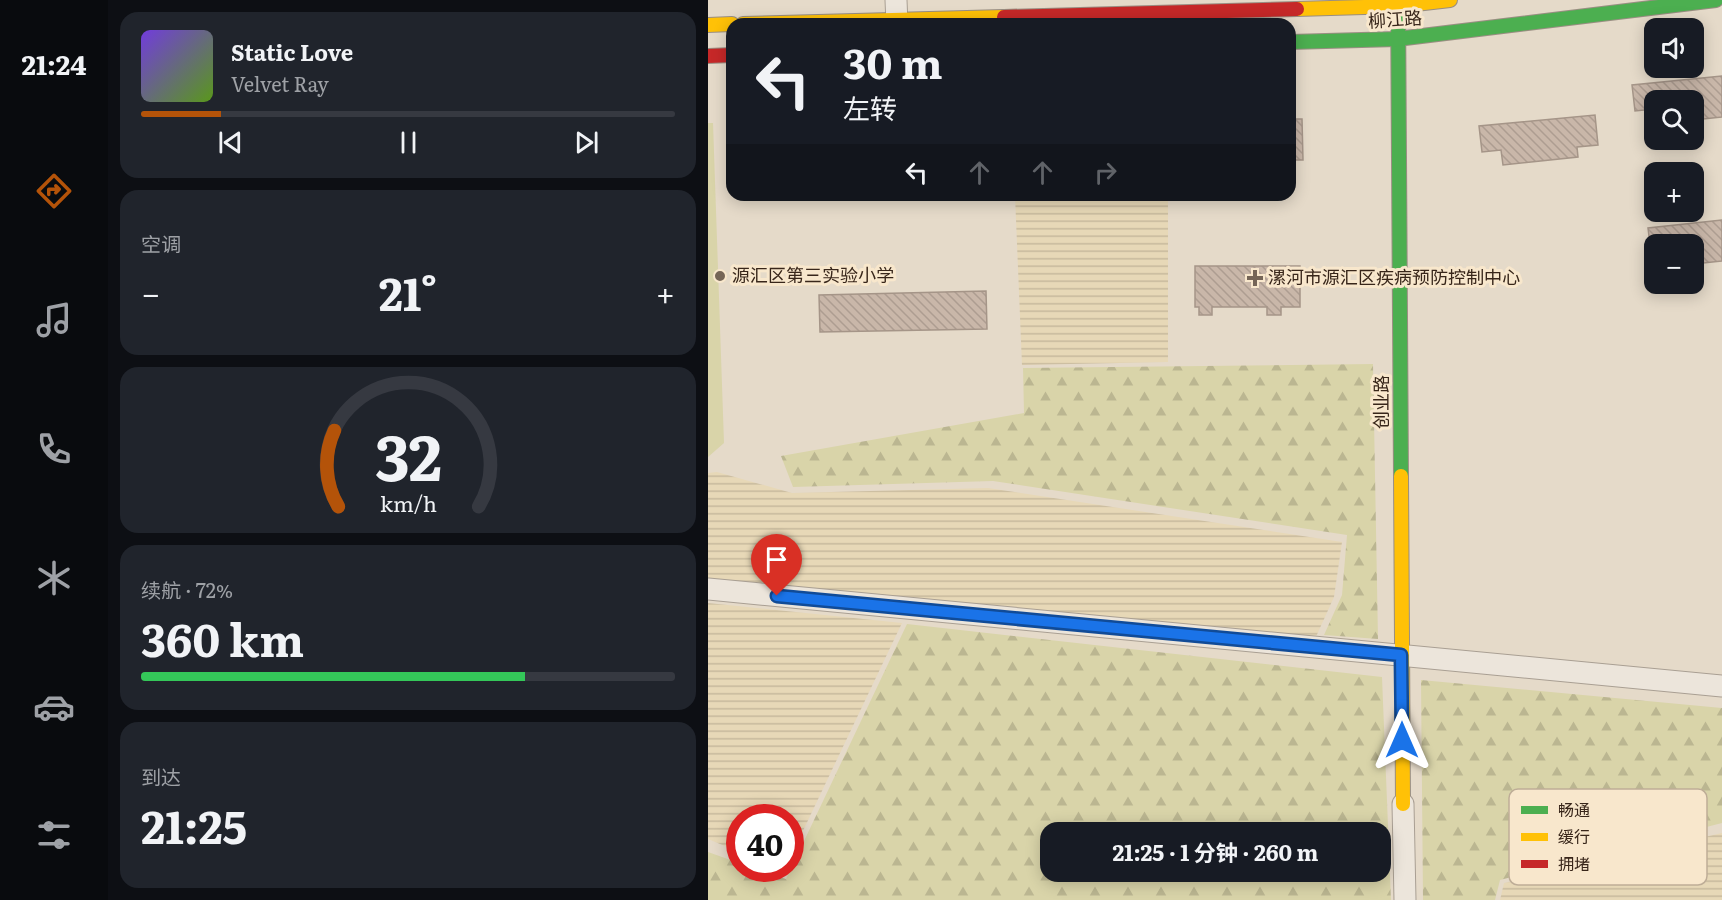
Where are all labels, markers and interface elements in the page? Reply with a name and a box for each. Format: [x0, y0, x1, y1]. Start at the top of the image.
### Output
street label: 柳江路 [1367, 3, 1423, 34]
map controls [1644, 18, 1704, 294]
button: sound [1644, 18, 1704, 78]
text: 30 m [843, 30, 943, 92]
text: Static Love [231, 35, 353, 68]
icon: left [744, 42, 822, 120]
text: 21:24 [21, 43, 87, 83]
text: Velvet Ray [231, 68, 329, 98]
text: 左转 [843, 87, 897, 127]
button: search [1644, 90, 1704, 150]
icon: previous [214, 126, 247, 159]
icon: pause [392, 126, 425, 159]
icon: next [570, 126, 603, 159]
icon: left [900, 156, 933, 189]
icon: ahead [963, 156, 996, 189]
icon: ahead [1026, 156, 1059, 189]
icon: right [1089, 156, 1122, 189]
button: + [1644, 162, 1704, 222]
icon: directions [33, 170, 75, 212]
text: 空调 [141, 228, 181, 258]
button: − [1644, 234, 1704, 294]
text: 21° [379, 258, 437, 325]
place label: 源汇区第三实验小学 [732, 261, 894, 288]
place label: 漯河市源汇区疾病预防控制中心 [1268, 263, 1520, 290]
text: − [141, 267, 160, 316]
text: + [656, 267, 675, 316]
marker: 源汇区第三实验小学 [713, 269, 727, 283]
marker: 漯河市源汇区疾病预防控制中心 [1246, 269, 1264, 287]
icon: music [33, 299, 75, 341]
street label: 创业路 [1367, 375, 1394, 429]
text: 32 [374, 408, 442, 500]
icon: phone [33, 428, 75, 470]
text: km/h [379, 487, 437, 519]
pin [751, 534, 802, 596]
icon: arrive [760, 543, 793, 576]
icon: climate [33, 557, 75, 599]
text: 续航 · 72% [141, 574, 233, 604]
text: 360 km [141, 604, 304, 671]
icon: car [33, 686, 75, 728]
position arrow [1370, 708, 1434, 772]
text: 到达 [141, 761, 181, 791]
legend [1509, 789, 1707, 885]
text: 21:25 [141, 791, 247, 858]
text: 畅通 [1558, 797, 1590, 821]
speed limit sign: 40 [726, 804, 804, 882]
icon: filters [33, 814, 75, 856]
text: 缓行 [1558, 824, 1590, 848]
text: 21:25 · 1 分钟 · 260 m [1113, 835, 1318, 868]
text: 拥堵 [1558, 851, 1590, 875]

